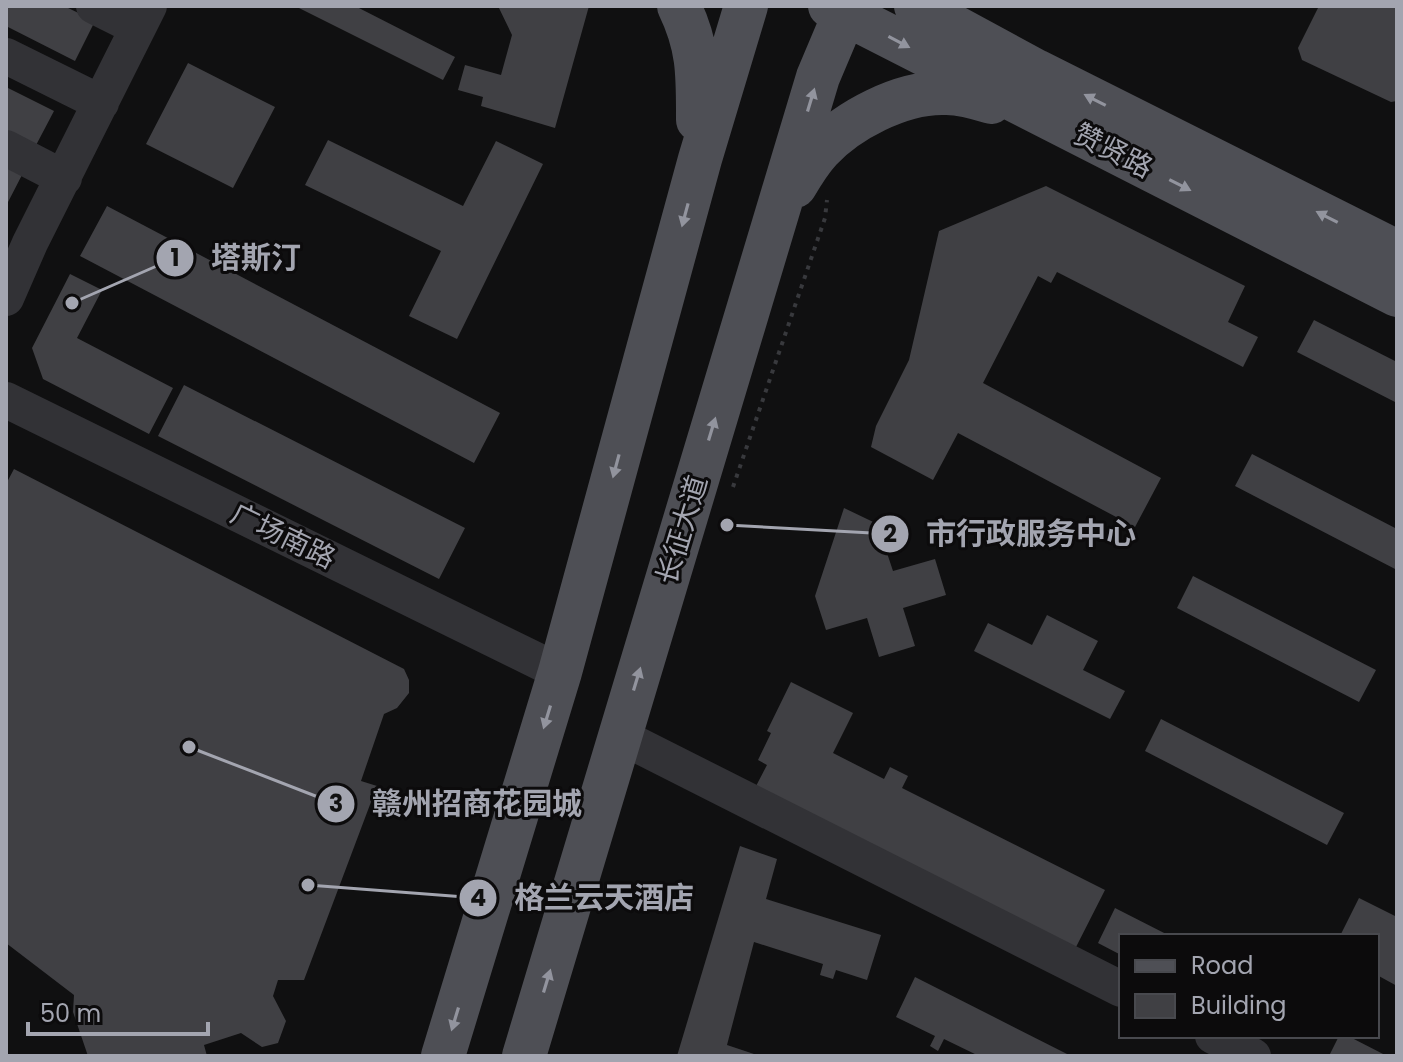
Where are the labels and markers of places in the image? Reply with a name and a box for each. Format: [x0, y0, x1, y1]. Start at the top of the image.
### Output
callout: 塔斯汀 [155, 231, 317, 285]
callout: 市行政服务中心 [870, 507, 1152, 561]
callout: 赣州招商花园城 [316, 777, 598, 831]
callout: 格兰云天酒店 [458, 871, 710, 925]

